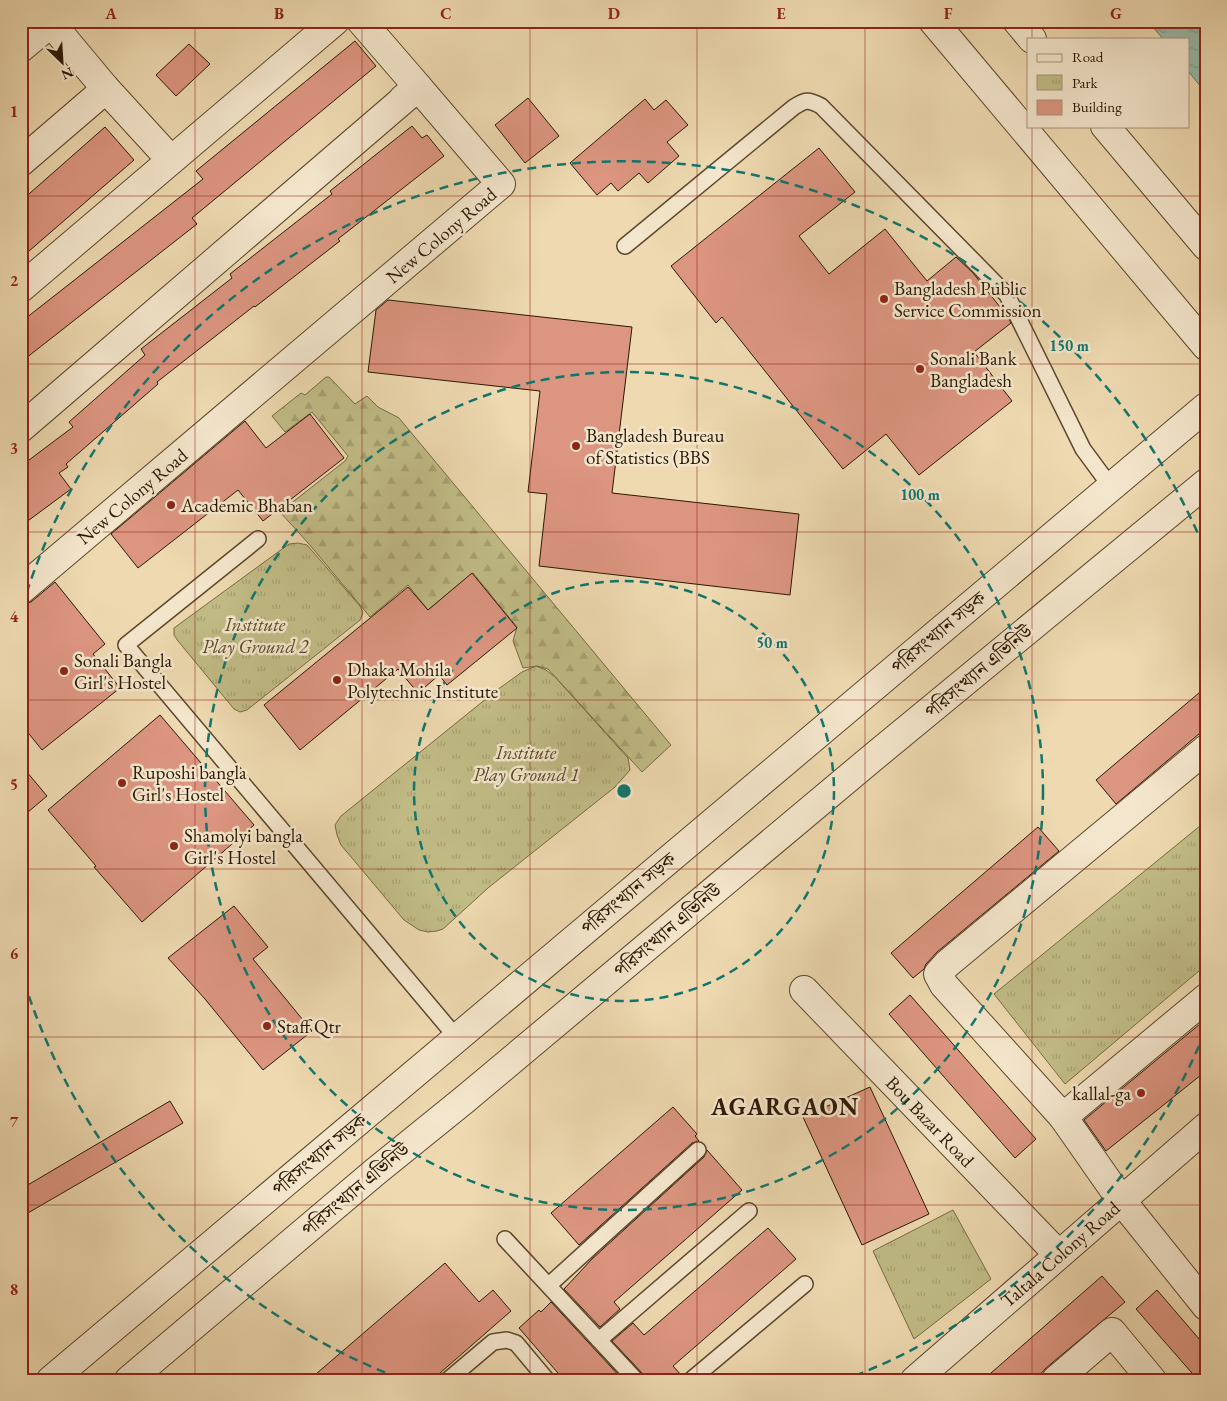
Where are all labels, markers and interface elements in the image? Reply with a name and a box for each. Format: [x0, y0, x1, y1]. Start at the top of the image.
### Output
text: A [104, 3, 117, 24]
text: B [274, 3, 284, 24]
text: C [440, 3, 452, 24]
text: D [608, 3, 620, 24]
text: E [776, 3, 786, 24]
text: F [944, 3, 953, 24]
text: G [1110, 3, 1122, 24]
north arrow [38, 38, 88, 88]
legend [1027, 38, 1190, 128]
text: Road [1072, 47, 1104, 66]
text: N [58, 63, 76, 85]
text: Park [1072, 73, 1099, 92]
text: Building [1072, 97, 1122, 116]
text: 1 [10, 101, 18, 122]
street label: New Colony Road [381, 182, 502, 289]
text: 2 [10, 270, 19, 291]
place label: Bangladesh Public Service Commission [894, 276, 1042, 323]
marker: Bangladesh Public Service Commission [878, 293, 890, 305]
text: 150 m [1049, 336, 1089, 355]
place label: Sonali Bank Bangladesh [930, 346, 1018, 393]
marker: Sonali Bank Bangladesh [914, 363, 926, 375]
place label: Bangladesh Bureau of Statistics (BBS [586, 423, 724, 470]
text: 3 [10, 438, 18, 459]
marker: Bangladesh Bureau of Statistics (BBS [570, 440, 582, 452]
street label: New Colony Road [72, 443, 193, 550]
text: 100 m [900, 485, 940, 504]
place label: Academic Bhaban [180, 493, 313, 518]
marker: Academic Bhaban [165, 499, 177, 511]
street label: পরিসংখ্যান সড়ক [886, 585, 991, 679]
text: 4 [10, 606, 19, 627]
park label: Institute Play Ground 2 [202, 612, 309, 659]
street label: পরিসংখ্যান এভিনিউ [919, 618, 1038, 724]
text: 50 m [756, 633, 788, 652]
place label: Sonali Bangla Girl's Hostel [74, 648, 172, 695]
place label: Dhaka Mohila Polytechnic Institute [347, 657, 498, 704]
marker: Sonali Bangla Girl's Hostel [58, 665, 70, 677]
marker: Dhaka Mohila Polytechnic Institute [331, 674, 343, 686]
park label: Institute Play Ground 1 [473, 740, 579, 787]
place label: Ruposhi bangla Girl's Hostel [132, 760, 247, 807]
text: 5 [10, 774, 18, 795]
marker: Ruposhi bangla Girl's Hostel [116, 777, 128, 789]
centre of rings [615, 782, 633, 800]
place label: Shamolyi bangla Girl's Hostel [184, 823, 303, 870]
marker: Shamolyi bangla Girl's Hostel [168, 840, 180, 852]
street label: পরিসংখ্যান সড়ক [576, 846, 681, 940]
street label: পরিসংখ্যান এভিনিউ [608, 877, 727, 983]
text: 6 [10, 943, 19, 964]
place label: Staff Qtr [277, 1014, 342, 1039]
marker: Staff Qtr [261, 1020, 273, 1032]
street label: Bou Bazar Road [880, 1070, 980, 1173]
place label: kallal-ga [1072, 1081, 1131, 1106]
marker: kallal-ga [1135, 1087, 1147, 1099]
district label: AGARGAON [710, 1091, 859, 1122]
street label: পরিসংখ্যান সড়ক [267, 1107, 372, 1201]
text: 7 [10, 1111, 19, 1132]
street label: পরিসংখ্যান এভিনিউ [296, 1136, 415, 1242]
street label: Taltala Colony Road [995, 1195, 1125, 1313]
text: 8 [10, 1279, 18, 1300]

